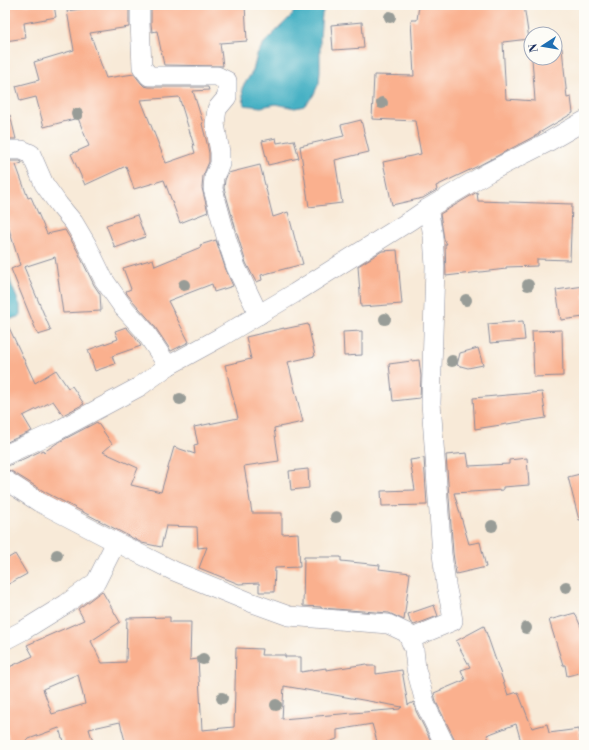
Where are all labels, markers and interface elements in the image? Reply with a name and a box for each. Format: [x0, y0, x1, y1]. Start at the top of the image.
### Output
north arrow [523, 26, 563, 66]
text: N [526, 42, 542, 54]

